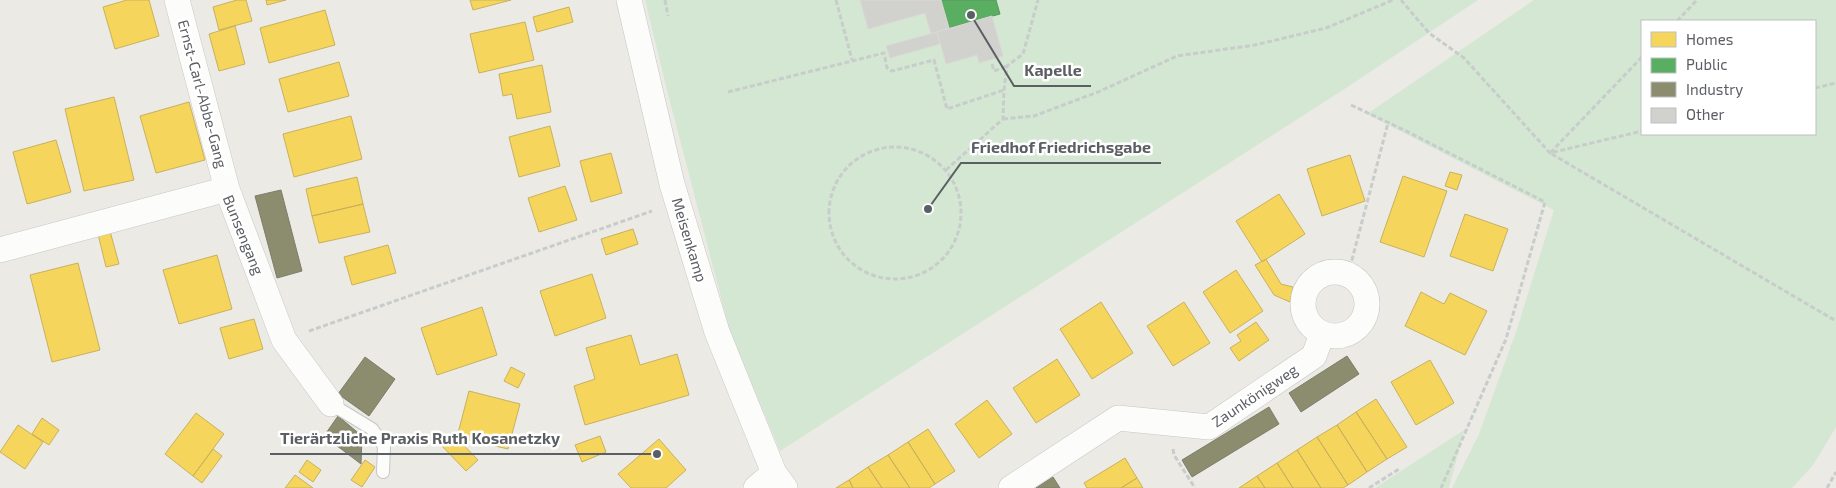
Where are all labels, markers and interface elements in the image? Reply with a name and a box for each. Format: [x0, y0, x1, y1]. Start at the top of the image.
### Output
street label: Ernst-Carl-Abbe-Gang [174, 18, 232, 170]
legend [1641, 20, 1816, 135]
text: Homes [1686, 30, 1733, 48]
callout: Kapelle [1014, 55, 1091, 86]
text: Public [1686, 55, 1727, 73]
text: Kapelle [1024, 60, 1082, 79]
text: Industry [1686, 80, 1743, 98]
text: Other [1686, 105, 1725, 123]
callout: Friedhof Friedrichsgabe [961, 132, 1161, 163]
text: Friedhof Friedrichsgabe [971, 137, 1151, 156]
street label: Bunsengang [220, 192, 268, 278]
street label: Meisenkamp [669, 195, 711, 284]
street label: Zaunkönigweg [1208, 360, 1301, 430]
callout: Tierärtzliche Praxis Ruth Kosanetzky [270, 423, 570, 454]
text: Tierärtzliche Praxis Ruth Kosanetzky [280, 428, 560, 448]

